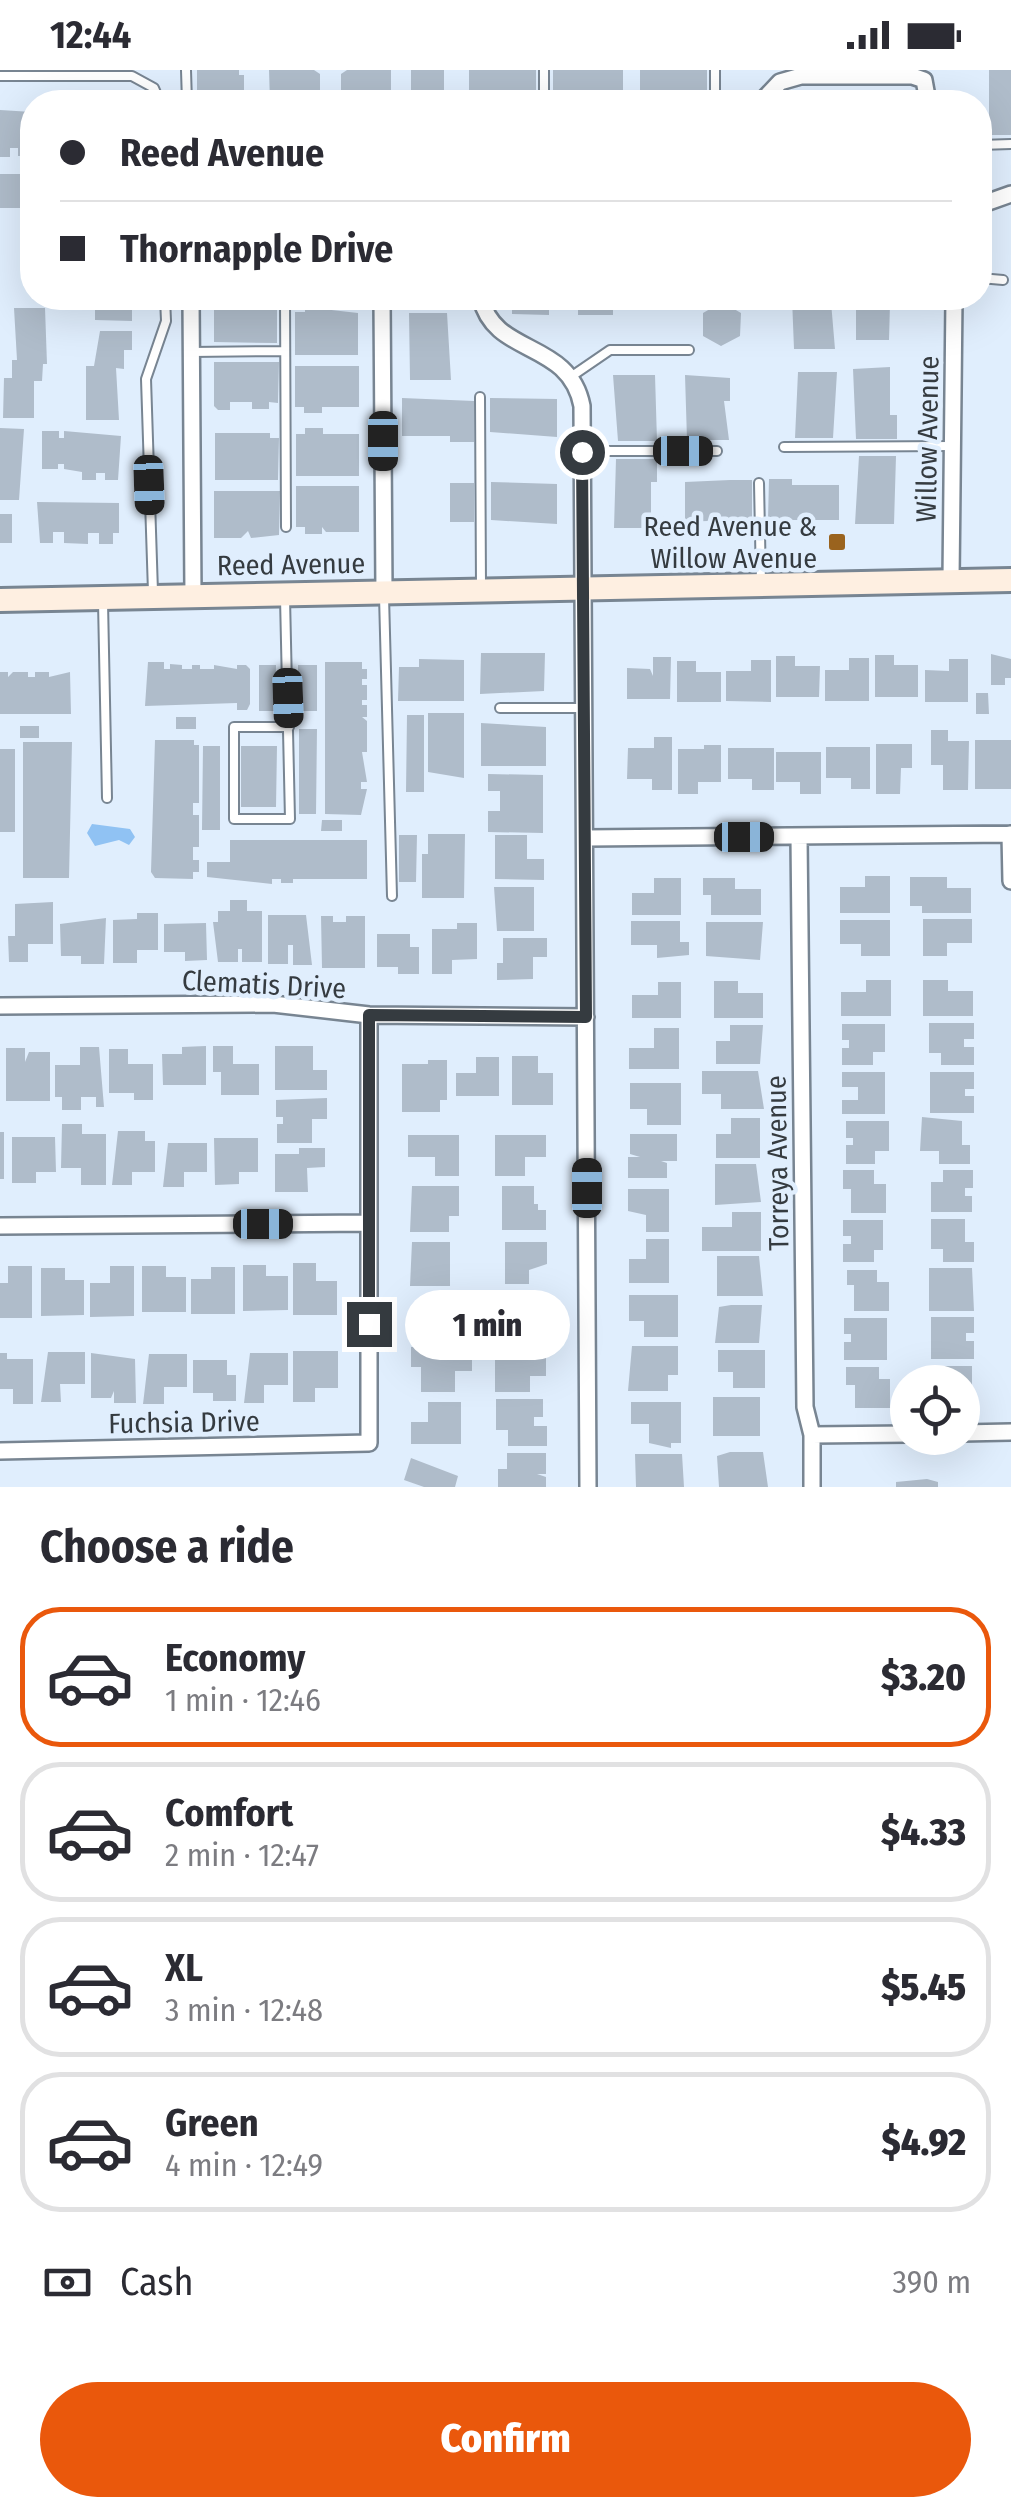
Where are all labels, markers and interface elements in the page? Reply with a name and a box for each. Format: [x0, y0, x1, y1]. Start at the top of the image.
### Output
text: 12:44 [50, 12, 131, 58]
text: Reed Avenue [120, 130, 324, 176]
text: Thornapple Drive [120, 226, 393, 272]
street label: Willow Avenue [910, 355, 945, 523]
car [368, 411, 398, 471]
route start [560, 430, 605, 475]
car [653, 436, 713, 466]
car [133, 454, 165, 516]
place label: Reed Avenue & Willow Avenue [644, 510, 817, 575]
marker: Reed Avenue & Willow Avenue [826, 531, 848, 553]
street label: Reed Avenue [217, 547, 365, 582]
car [272, 667, 304, 729]
car [714, 822, 774, 852]
street label: Clematis Drive [181, 964, 347, 1005]
street label: Torreya Avenue [759, 1075, 796, 1251]
car [572, 1158, 602, 1218]
car [233, 1209, 293, 1239]
callout: 1 min [404, 1289, 569, 1359]
route end [347, 1302, 392, 1347]
text: 1 min [453, 1306, 522, 1344]
map controls [890, 1365, 980, 1455]
button: locate [890, 1365, 980, 1455]
street label: Fuchsia Drive [108, 1405, 260, 1440]
text: Choose a ride [40, 1520, 294, 1574]
icon: car [45, 1632, 135, 1722]
text: Economy [165, 1635, 305, 1681]
text: $3.20 [881, 1654, 966, 1700]
text: 1 min · 12:46 [165, 1681, 321, 1719]
icon: car [45, 1787, 135, 1877]
text: Comfort [165, 1790, 293, 1836]
text: $4.33 [881, 1809, 966, 1855]
text: 2 min · 12:47 [165, 1836, 319, 1874]
icon: car [45, 1942, 135, 2032]
text: XL [165, 1945, 203, 1991]
text: $5.45 [881, 1964, 966, 2010]
text: 3 min · 12:48 [165, 1991, 323, 2029]
icon: car [45, 2097, 135, 2187]
text: Green [165, 2100, 259, 2146]
text: $4.92 [882, 2119, 966, 2165]
text: 4 min · 12:49 [165, 2146, 323, 2184]
icon: cash [40, 2255, 95, 2310]
text: Cash [120, 2259, 194, 2305]
text: 390 m [893, 2263, 971, 2301]
button: Confirm [40, 2382, 971, 2497]

